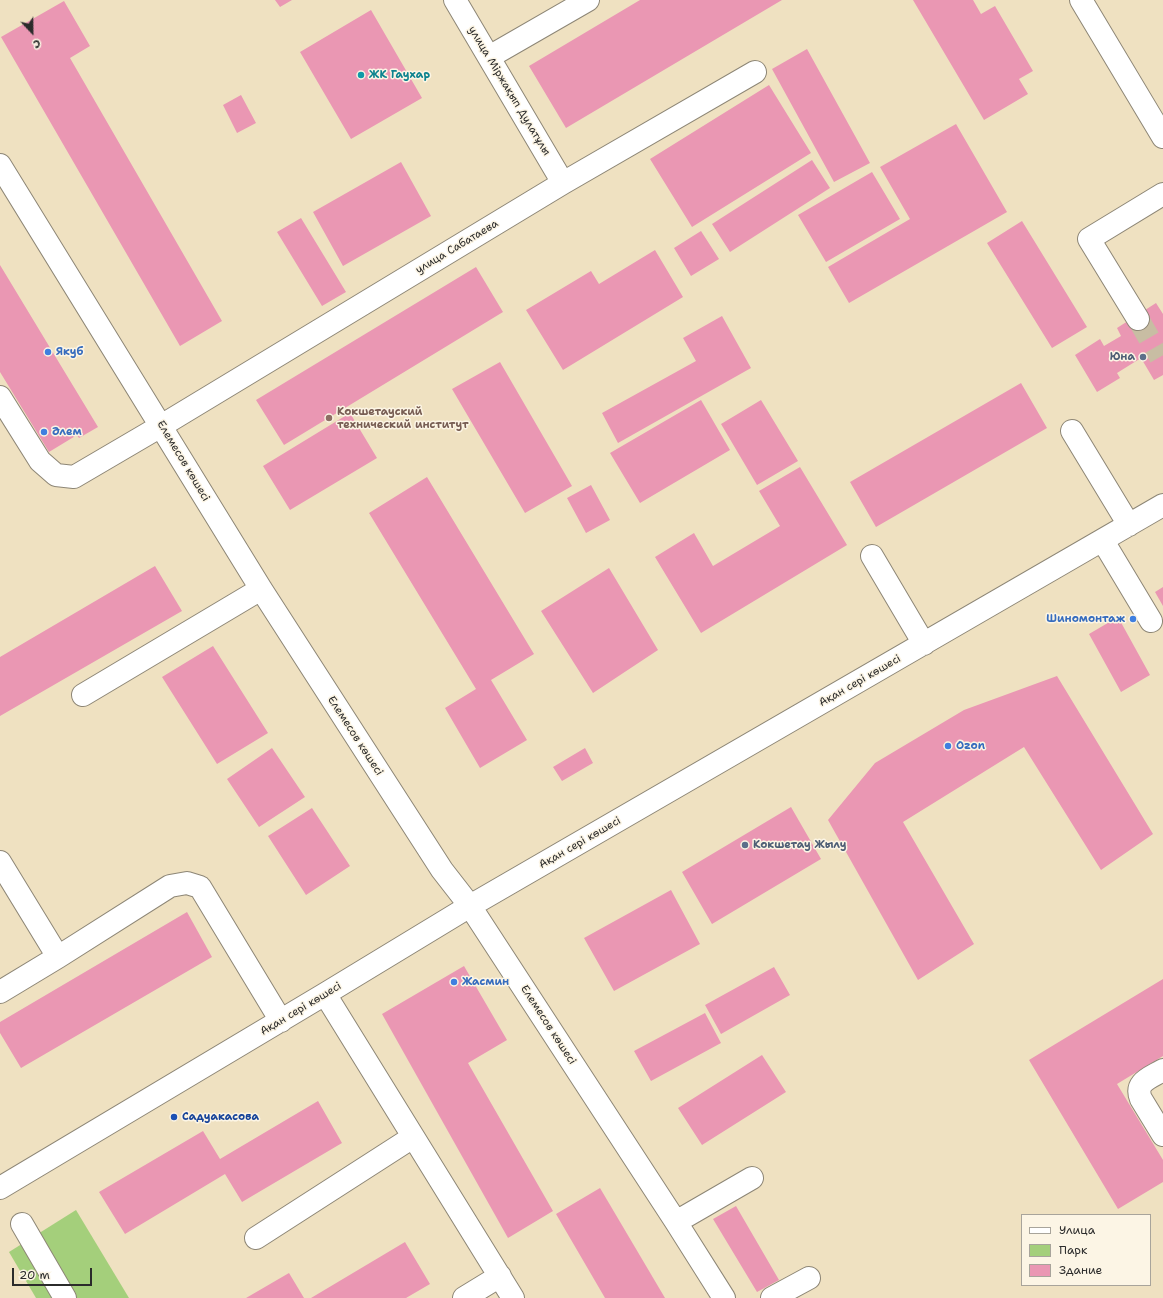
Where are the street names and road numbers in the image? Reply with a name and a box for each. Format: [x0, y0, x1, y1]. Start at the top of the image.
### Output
street label: улица Міржақып Дулатұлы [465, 24, 553, 158]
street label: улица Сабатаева [413, 217, 501, 277]
street label: Елемесов көшесі [154, 418, 212, 504]
street label: Ақан сері көшесі [817, 652, 903, 710]
street label: Елемесов көшесі [324, 694, 386, 778]
street label: Ақан сері көшесі [537, 814, 623, 872]
street label: Ақан сері көшесі [258, 980, 344, 1038]
street label: Елемесов көшесі [517, 983, 579, 1067]

